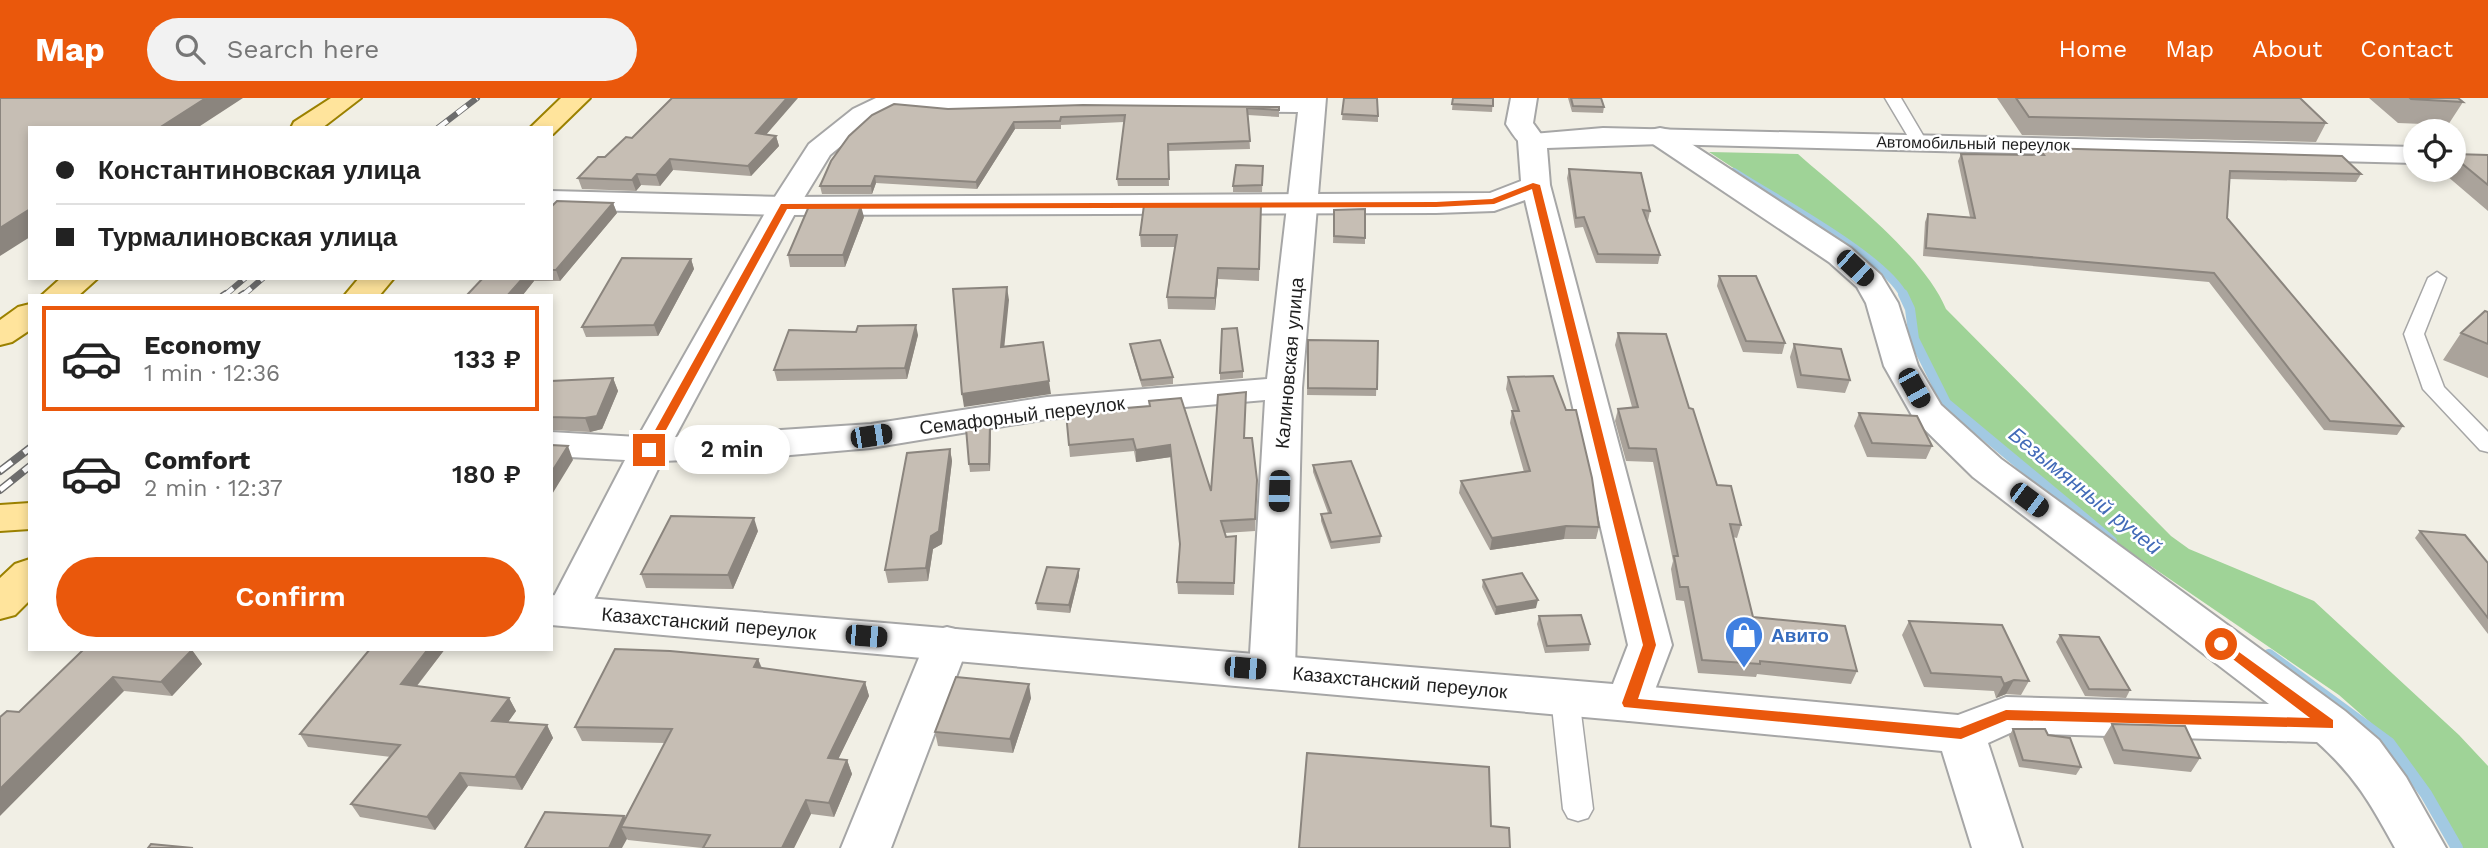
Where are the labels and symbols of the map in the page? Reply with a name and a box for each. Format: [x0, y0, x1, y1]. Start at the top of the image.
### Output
street label: Автомобильный переулок [1876, 132, 2071, 155]
car [1833, 246, 1878, 290]
street label: Калиновская улица [1271, 276, 1308, 450]
car [1895, 365, 1934, 411]
street label: Семафорный переулок [918, 391, 1127, 440]
water label: Безымянный ручей [2004, 421, 2167, 560]
car [849, 422, 894, 450]
callout: 2 min [674, 426, 789, 474]
route end [633, 434, 665, 466]
car [1268, 470, 1291, 512]
car [2006, 479, 2053, 521]
street label: Казахстанский переулок [601, 603, 818, 644]
shop icon: Авито [1723, 614, 1765, 669]
car [845, 624, 888, 648]
place label: Авито [1771, 624, 1829, 647]
route start [2205, 628, 2237, 660]
car [1224, 656, 1267, 680]
street label: Казахстанский переулок [1292, 662, 1509, 703]

